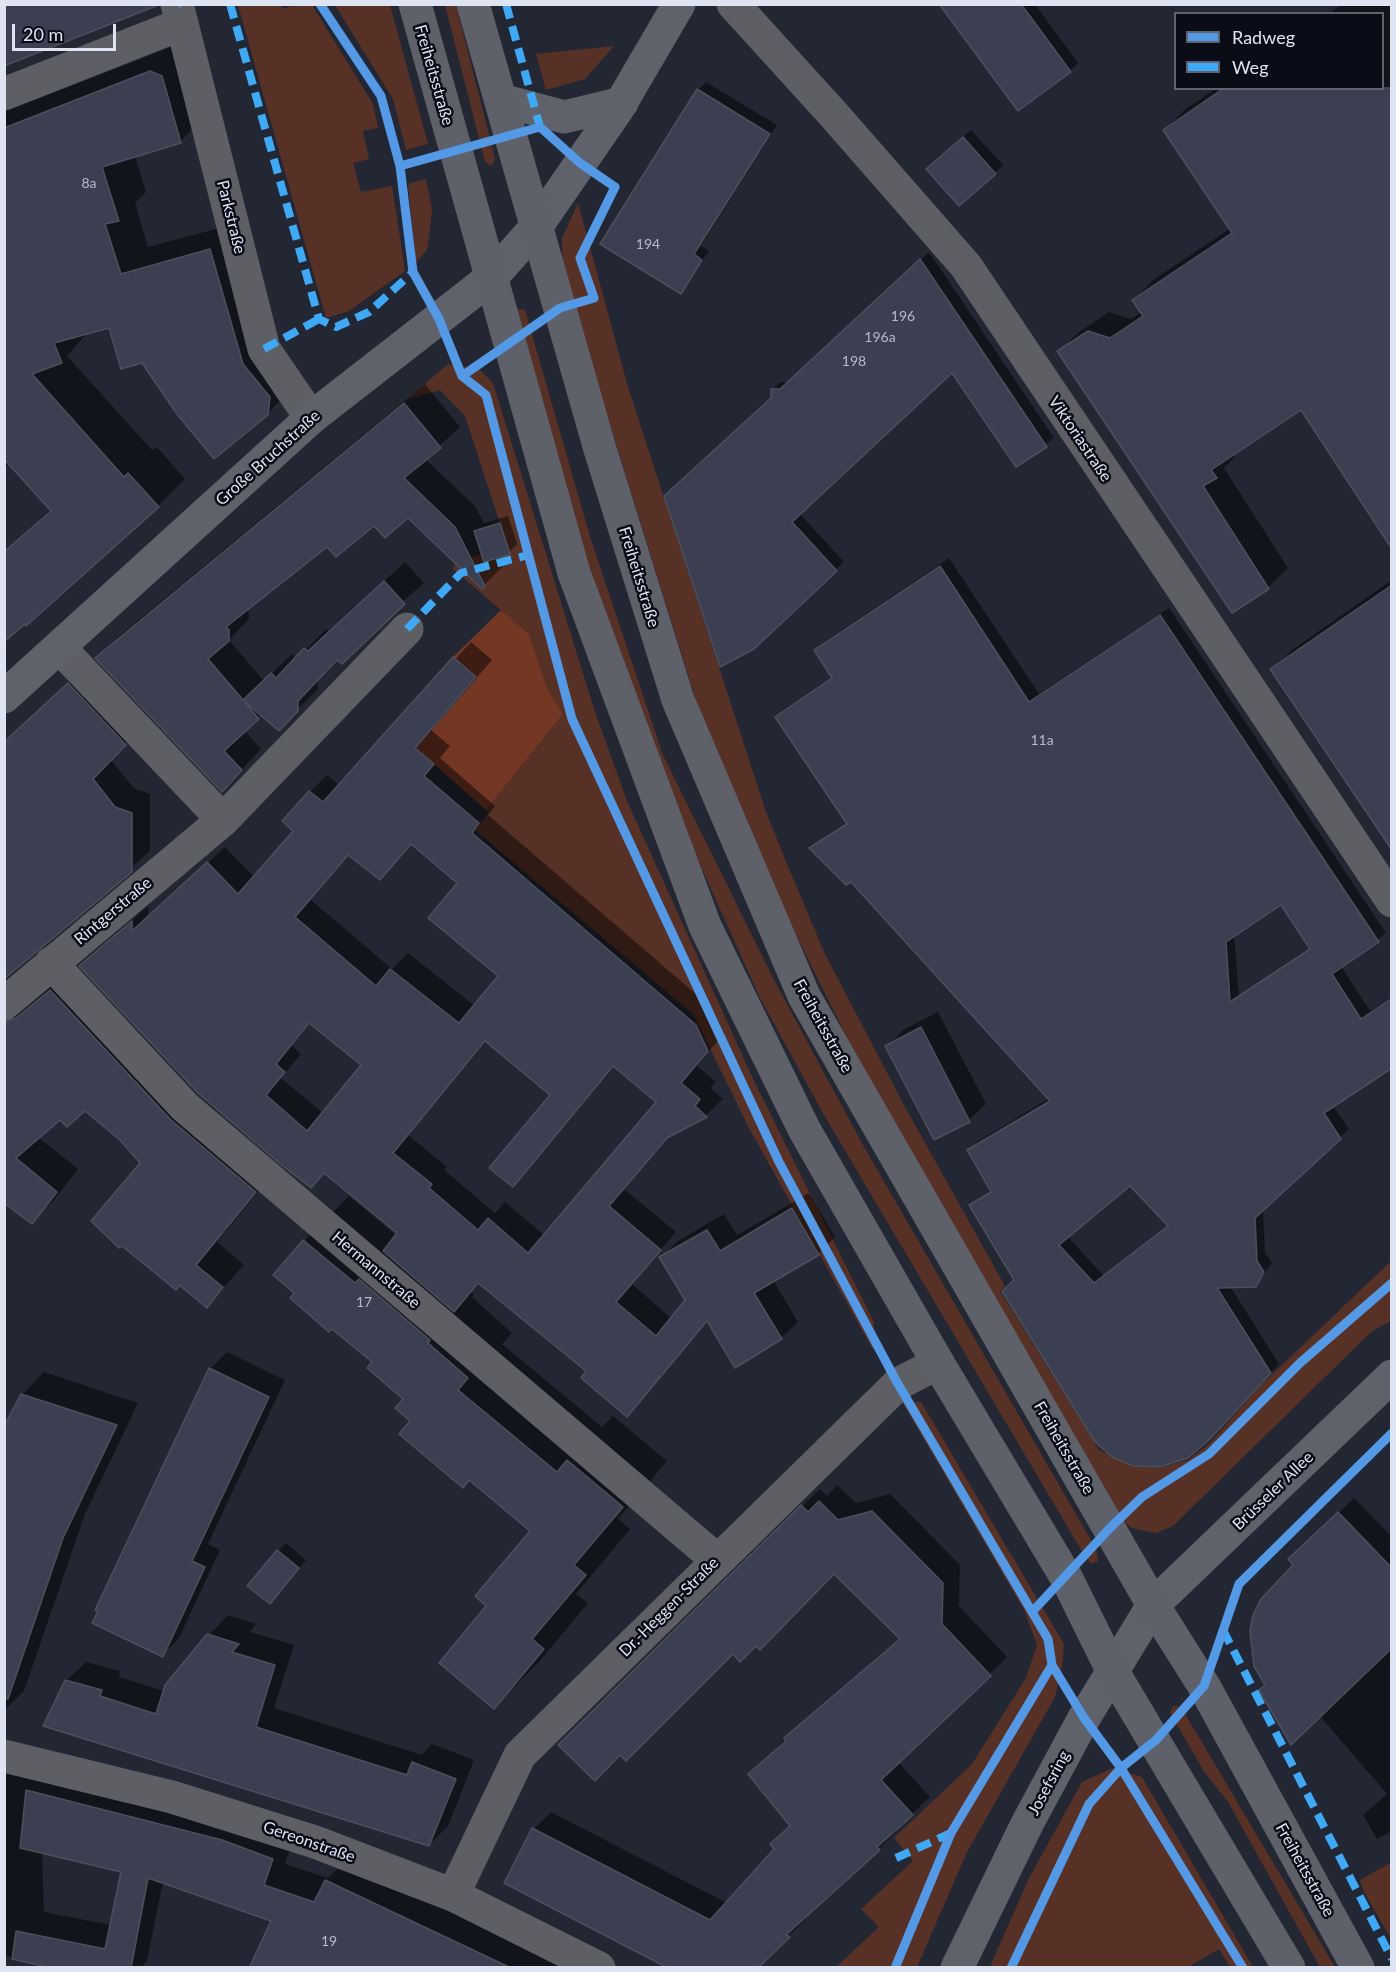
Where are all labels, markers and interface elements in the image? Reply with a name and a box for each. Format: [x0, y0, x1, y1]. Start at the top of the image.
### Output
scale bar [15, 12, 118, 50]
legend [1174, 12, 1384, 90]
street label: Freiheitsstraße [410, 22, 458, 128]
text: 20 m [23, 23, 63, 45]
text: Radweg [1232, 26, 1295, 48]
text: Weg [1232, 56, 1269, 78]
house number: 8a [81, 175, 97, 191]
street label: Parkstraße [213, 178, 249, 256]
house number: 194 [636, 236, 660, 252]
house number: 196 [891, 308, 915, 324]
house number: 196a [864, 329, 896, 345]
house number: 198 [842, 353, 866, 369]
street label: Viktoriastraße [1044, 393, 1116, 485]
street label: Große Bruchstraße [212, 406, 324, 510]
street label: Freiheitsstraße [615, 524, 663, 630]
house number: 11a [1030, 732, 1054, 748]
street label: Rintgerstraße [71, 873, 155, 949]
street label: Freiheitsstraße [789, 976, 857, 1076]
street label: Hermannstraße [328, 1228, 424, 1312]
house number: 17 [356, 1294, 372, 1310]
street label: Freiheitsstraße [1030, 1398, 1098, 1498]
street label: Brüsseler Allee [1229, 1448, 1317, 1534]
street label: Dr.-Heggen-Straße [615, 1553, 723, 1661]
street label: Josefsring [1024, 1747, 1074, 1819]
street label: Gereonstraße [260, 1817, 358, 1867]
street label: Freiheitsstraße [1271, 1820, 1339, 1920]
house number: 19 [321, 1933, 337, 1949]

